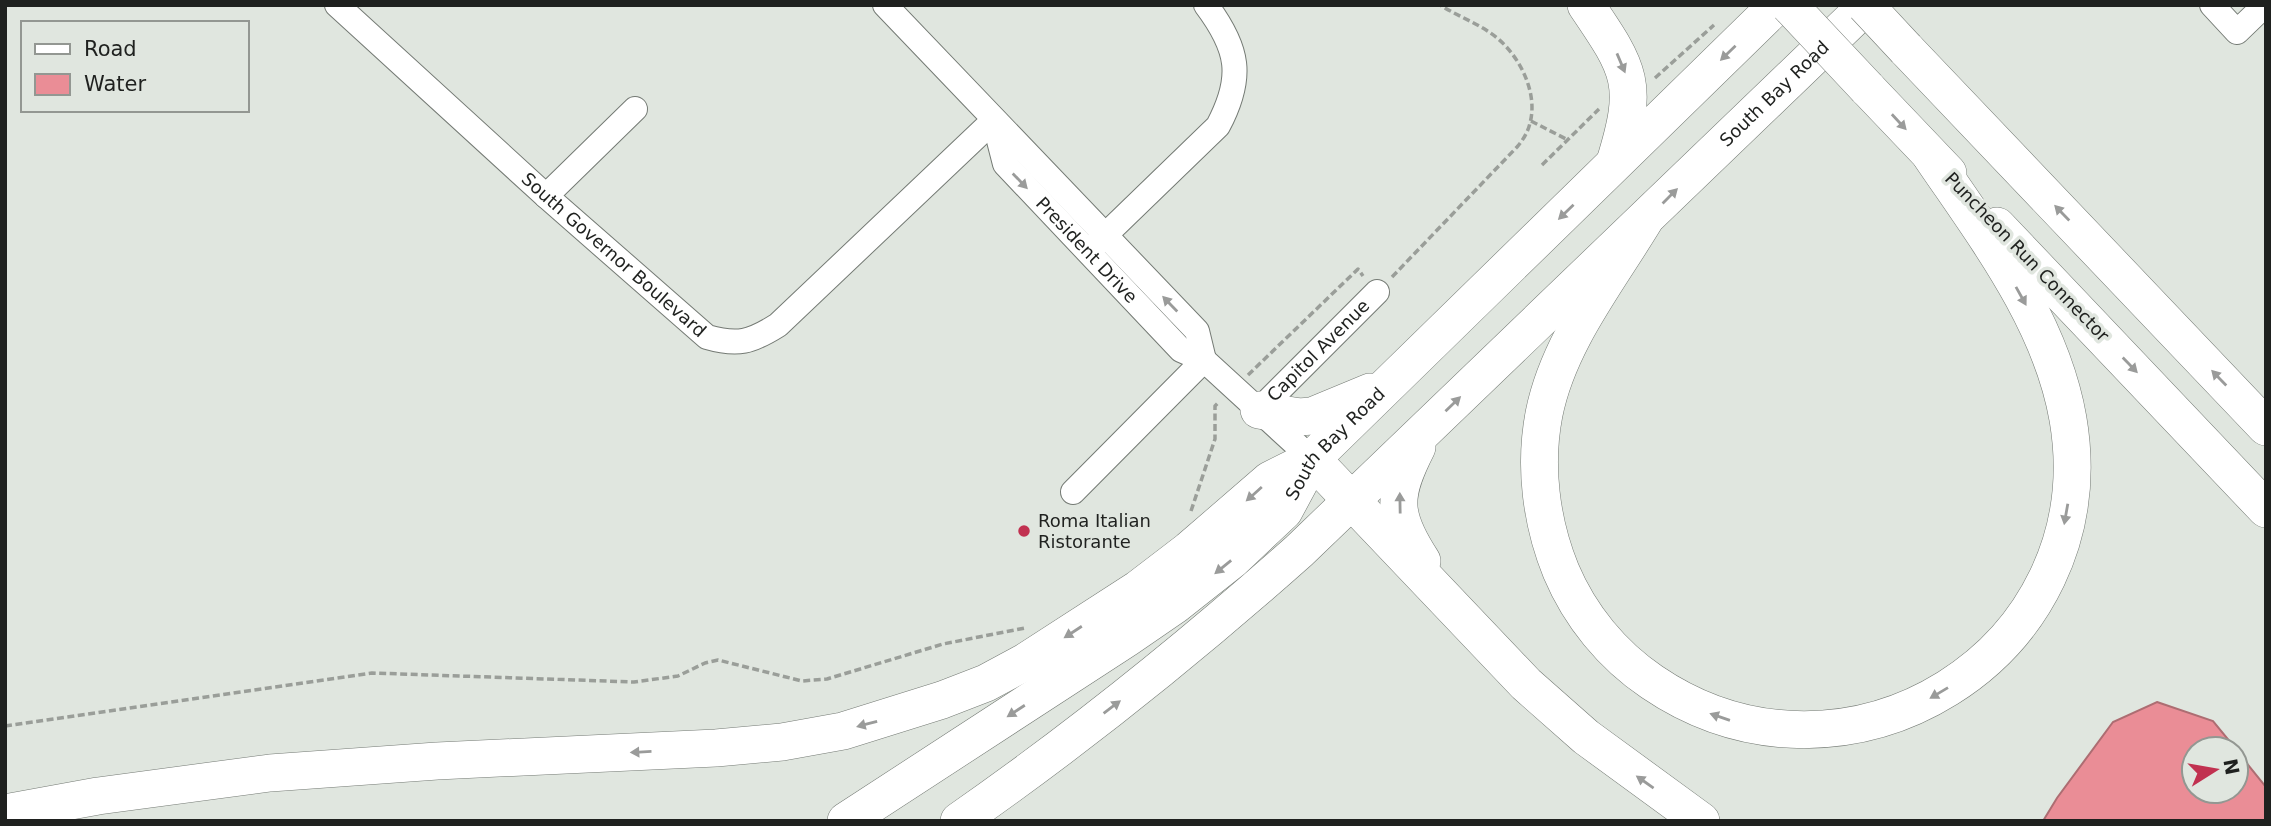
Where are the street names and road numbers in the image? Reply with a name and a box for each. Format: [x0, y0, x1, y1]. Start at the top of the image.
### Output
street label: South Bay Road [1715, 36, 1833, 151]
street label: South Governor Boulevard [518, 168, 711, 341]
street label: Puncheon Run Connector [1941, 168, 2114, 346]
street label: President Drive [1032, 193, 1142, 307]
street label: Capitol Avenue [1263, 295, 1373, 406]
street label: South Bay Road [1281, 383, 1389, 504]

